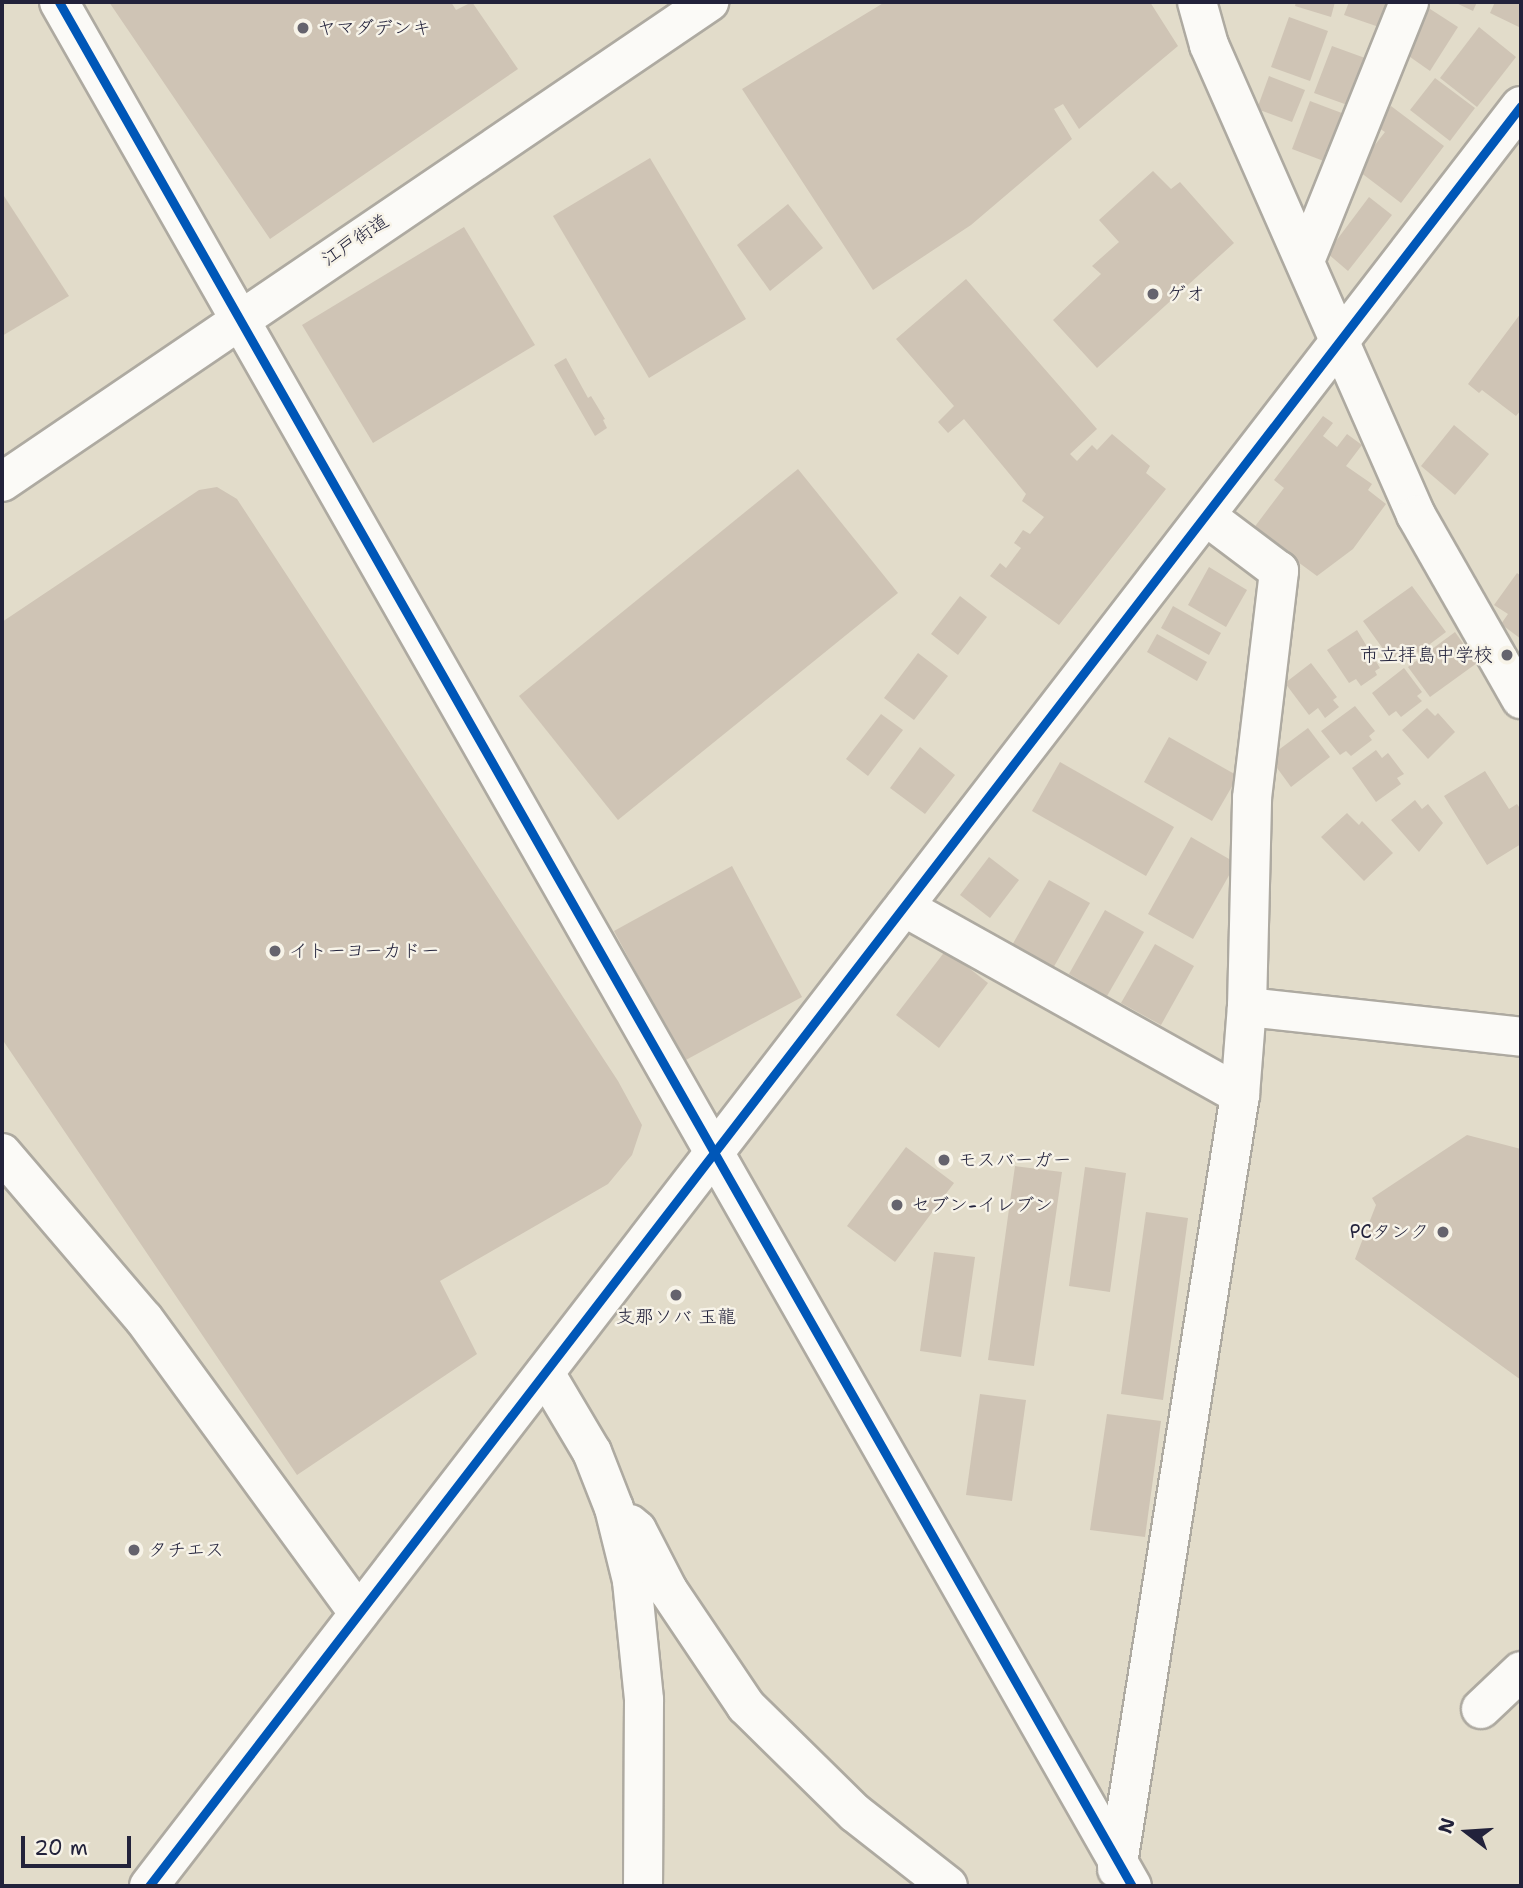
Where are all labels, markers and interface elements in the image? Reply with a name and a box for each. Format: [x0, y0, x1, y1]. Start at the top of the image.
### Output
place label: ヤマダデンキ [317, 17, 431, 39]
marker: ヤマダデンキ [295, 20, 311, 36]
street label: 江戸街道 [317, 209, 393, 271]
place label: ゲオ [1167, 283, 1205, 305]
marker: ゲオ [1145, 286, 1161, 302]
place label: 市立拝島中学校 [1360, 644, 1493, 666]
marker: 市立拝島中学校 [1499, 647, 1515, 663]
place label: イトーヨーカドー [289, 940, 440, 962]
marker: イトーヨーカドー [267, 943, 283, 959]
place label: モスバーガー [958, 1149, 1072, 1171]
marker: モスバーガー [936, 1152, 952, 1168]
place label: セブン-イレブン [911, 1194, 1053, 1216]
marker: セブン-イレブン [889, 1197, 905, 1213]
place label: PCタンク [1349, 1221, 1429, 1243]
marker: PCタンク [1435, 1224, 1451, 1240]
marker: 支那ソバ 玉龍 [668, 1287, 684, 1303]
place label: 支那ソバ 玉龍 [616, 1306, 736, 1328]
place label: タチエス [148, 1539, 224, 1561]
marker: タチエス [126, 1542, 142, 1558]
north arrow [1432, 1797, 1502, 1867]
text: N [1432, 1815, 1461, 1837]
scale bar [24, 1822, 135, 1866]
text: 20 m [34, 1834, 88, 1862]

